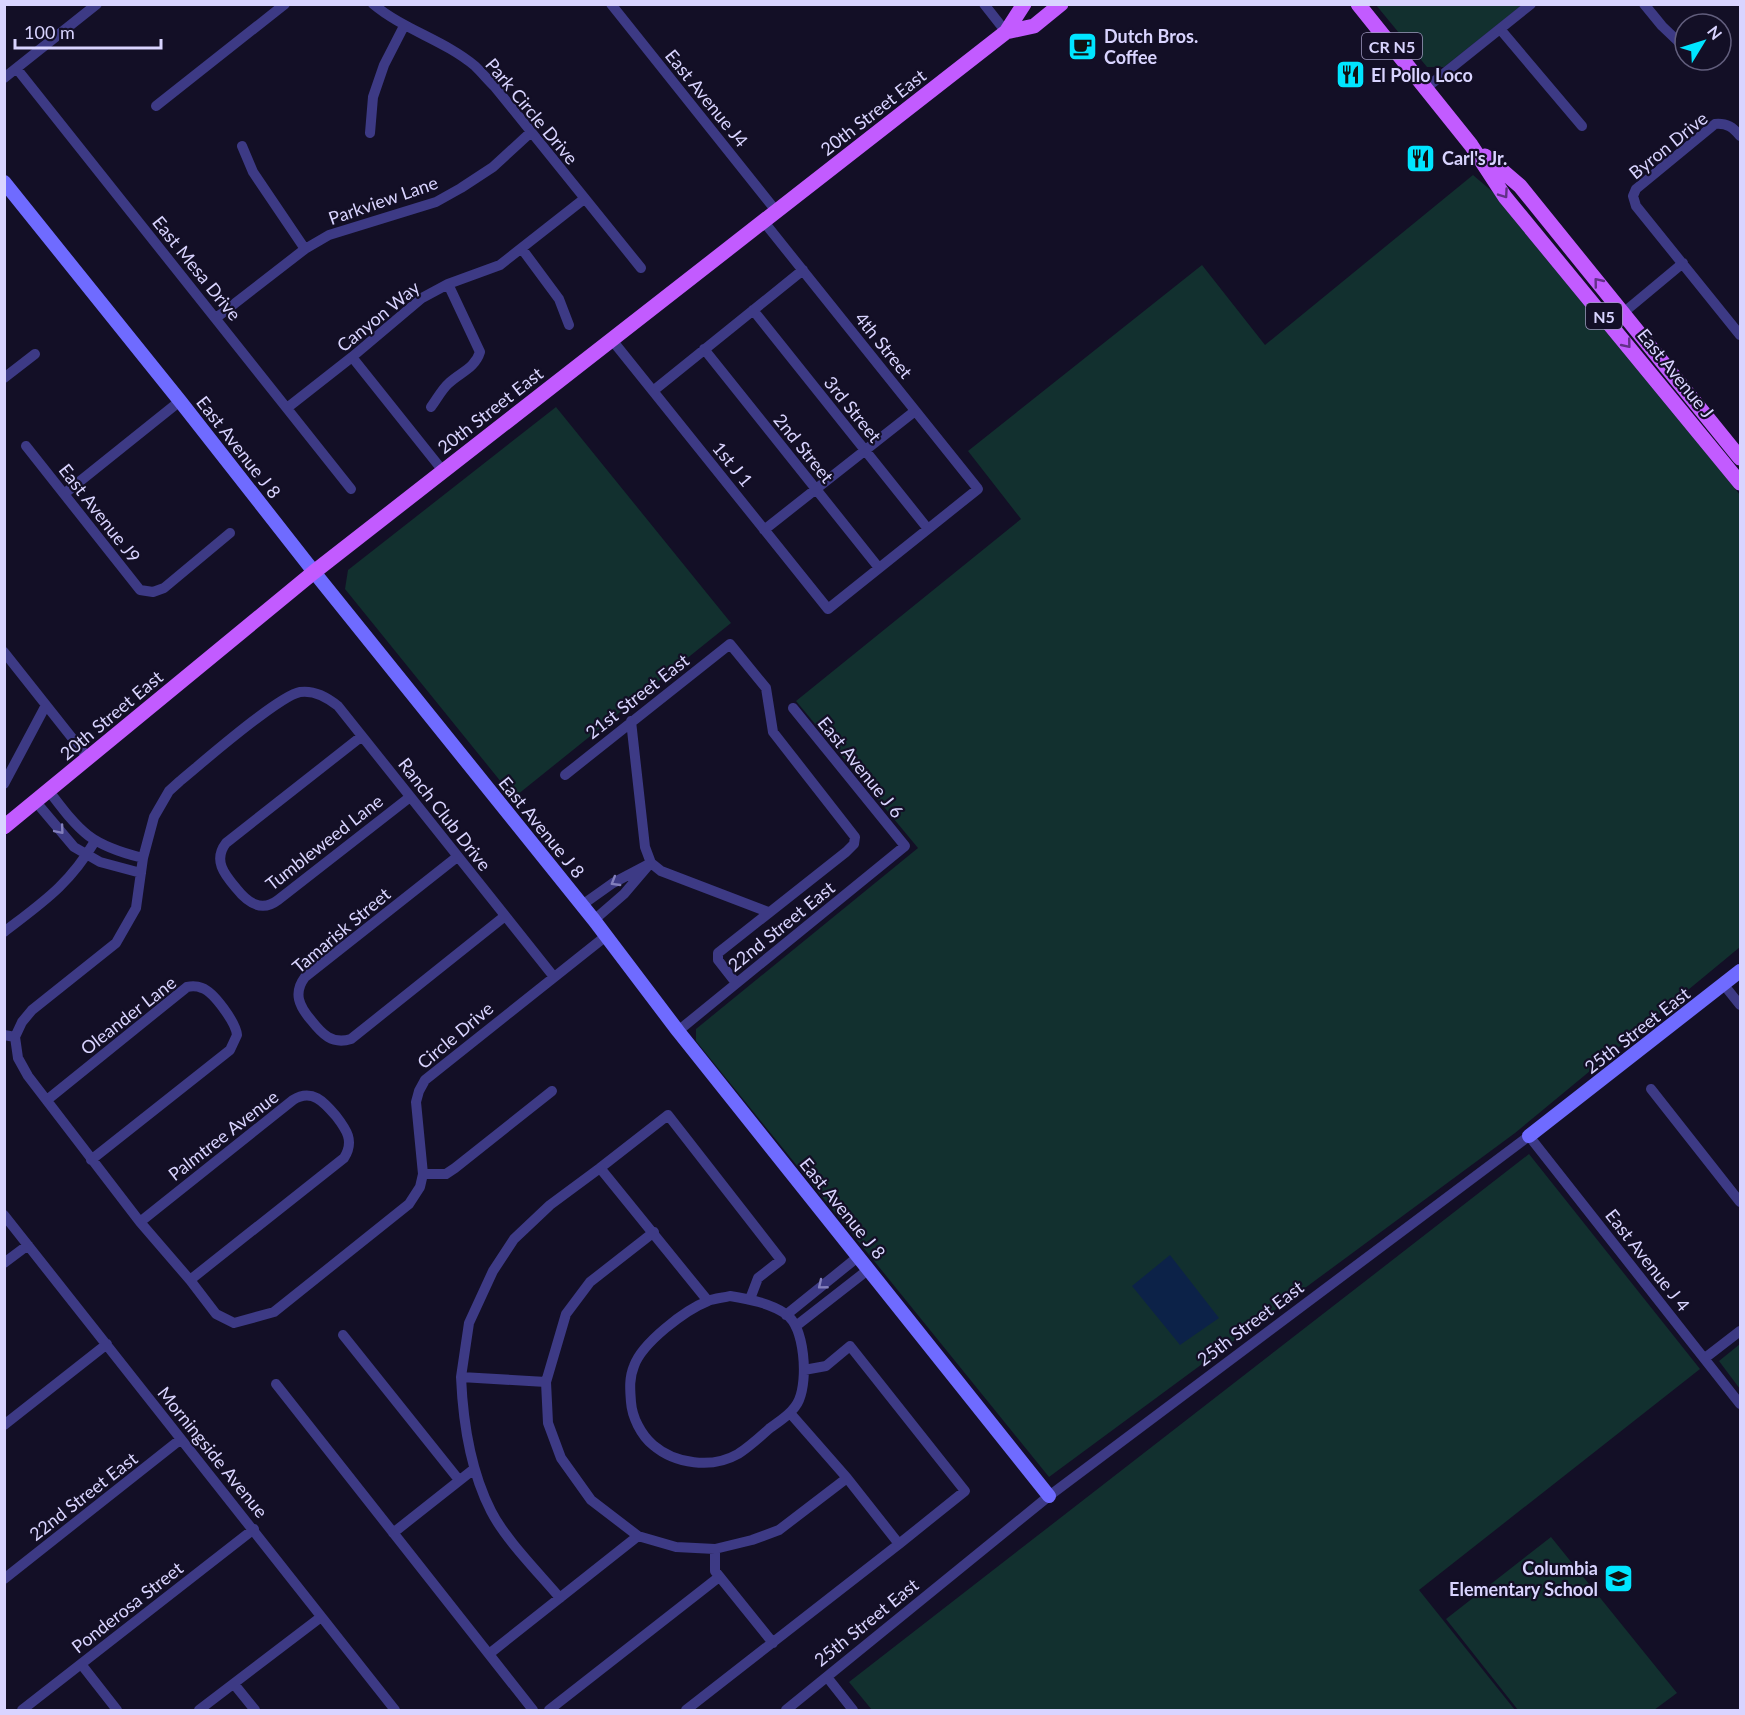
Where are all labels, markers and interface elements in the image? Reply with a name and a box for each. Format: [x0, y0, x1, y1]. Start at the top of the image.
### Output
scale bar [15, 12, 160, 50]
north arrow [1673, 12, 1733, 72]
text: 100 m [24, 21, 75, 43]
text: N [1704, 22, 1726, 43]
place label: Dutch Bros. Coffee [1104, 25, 1198, 68]
cafe icon: Dutch Bros. Coffee [1067, 30, 1099, 62]
road number: CR N5 [1362, 33, 1422, 59]
street label: East Avenue J4 [661, 45, 753, 151]
street label: Park Circle Drive [481, 53, 583, 169]
restaurant icon: El Pollo Loco [1334, 59, 1366, 91]
street label: 20th Street East [816, 64, 930, 160]
place label: El Pollo Loco [1371, 64, 1473, 86]
street label: Byron Drive [1624, 107, 1712, 183]
restaurant icon: Carl's Jr. [1405, 142, 1437, 174]
place label: Carl's Jr. [1442, 147, 1507, 169]
street label: Parkview Lane [325, 171, 441, 229]
one-way arrow [1497, 187, 1508, 198]
street label: East Mesa Drive [148, 211, 246, 325]
street label: Canyon Way [332, 276, 424, 356]
one-way arrow [1594, 278, 1605, 289]
road number: N5 [1586, 303, 1622, 329]
street label: 4th Street [851, 307, 918, 383]
street label: East Avenue J [1633, 324, 1719, 422]
one-way arrow [1620, 337, 1631, 348]
street label: 20th Street East [433, 362, 547, 458]
street label: 3rd Street [820, 371, 887, 447]
street label: East Avenue J 8 [192, 391, 286, 503]
street label: 2nd Street [769, 409, 839, 487]
street label: 1st J 1 [708, 437, 758, 491]
street label: East Avenue J9 [55, 459, 145, 567]
street label: 21st Street East [581, 648, 694, 743]
street label: 20th Street East [55, 665, 167, 764]
street label: East Avenue J 6 [813, 712, 909, 822]
street label: Ranch Club Drive [394, 753, 496, 875]
street label: East Avenue J 8 [494, 772, 590, 882]
street label: Tumbleweed Lane [261, 789, 387, 895]
one-way arrow [53, 823, 64, 834]
one-way arrow [611, 875, 621, 887]
street label: 22nd Street East [723, 876, 839, 976]
street label: Tamarisk Street [288, 882, 395, 977]
street label: Oleander Lane [76, 971, 180, 1059]
street label: 25th Street East [1580, 982, 1694, 1078]
street label: Circle Drive [413, 997, 497, 1073]
street label: Palmtree Avenue [164, 1085, 282, 1185]
street label: East Avenue J 8 [795, 1153, 891, 1263]
street label: East Avenue J 4 [1601, 1204, 1695, 1316]
street label: 25th Street East [1192, 1276, 1308, 1370]
one-way arrow [818, 1277, 829, 1288]
street label: Morningside Avenue [153, 1382, 273, 1522]
street label: 22nd Street East [25, 1447, 142, 1545]
street label: Ponderosa Street [67, 1556, 188, 1657]
place label: Columbia Elementary School [1449, 1557, 1598, 1600]
school or university icon: Columbia Elementary School [1603, 1562, 1635, 1594]
street label: 25th Street East [810, 1573, 923, 1671]

